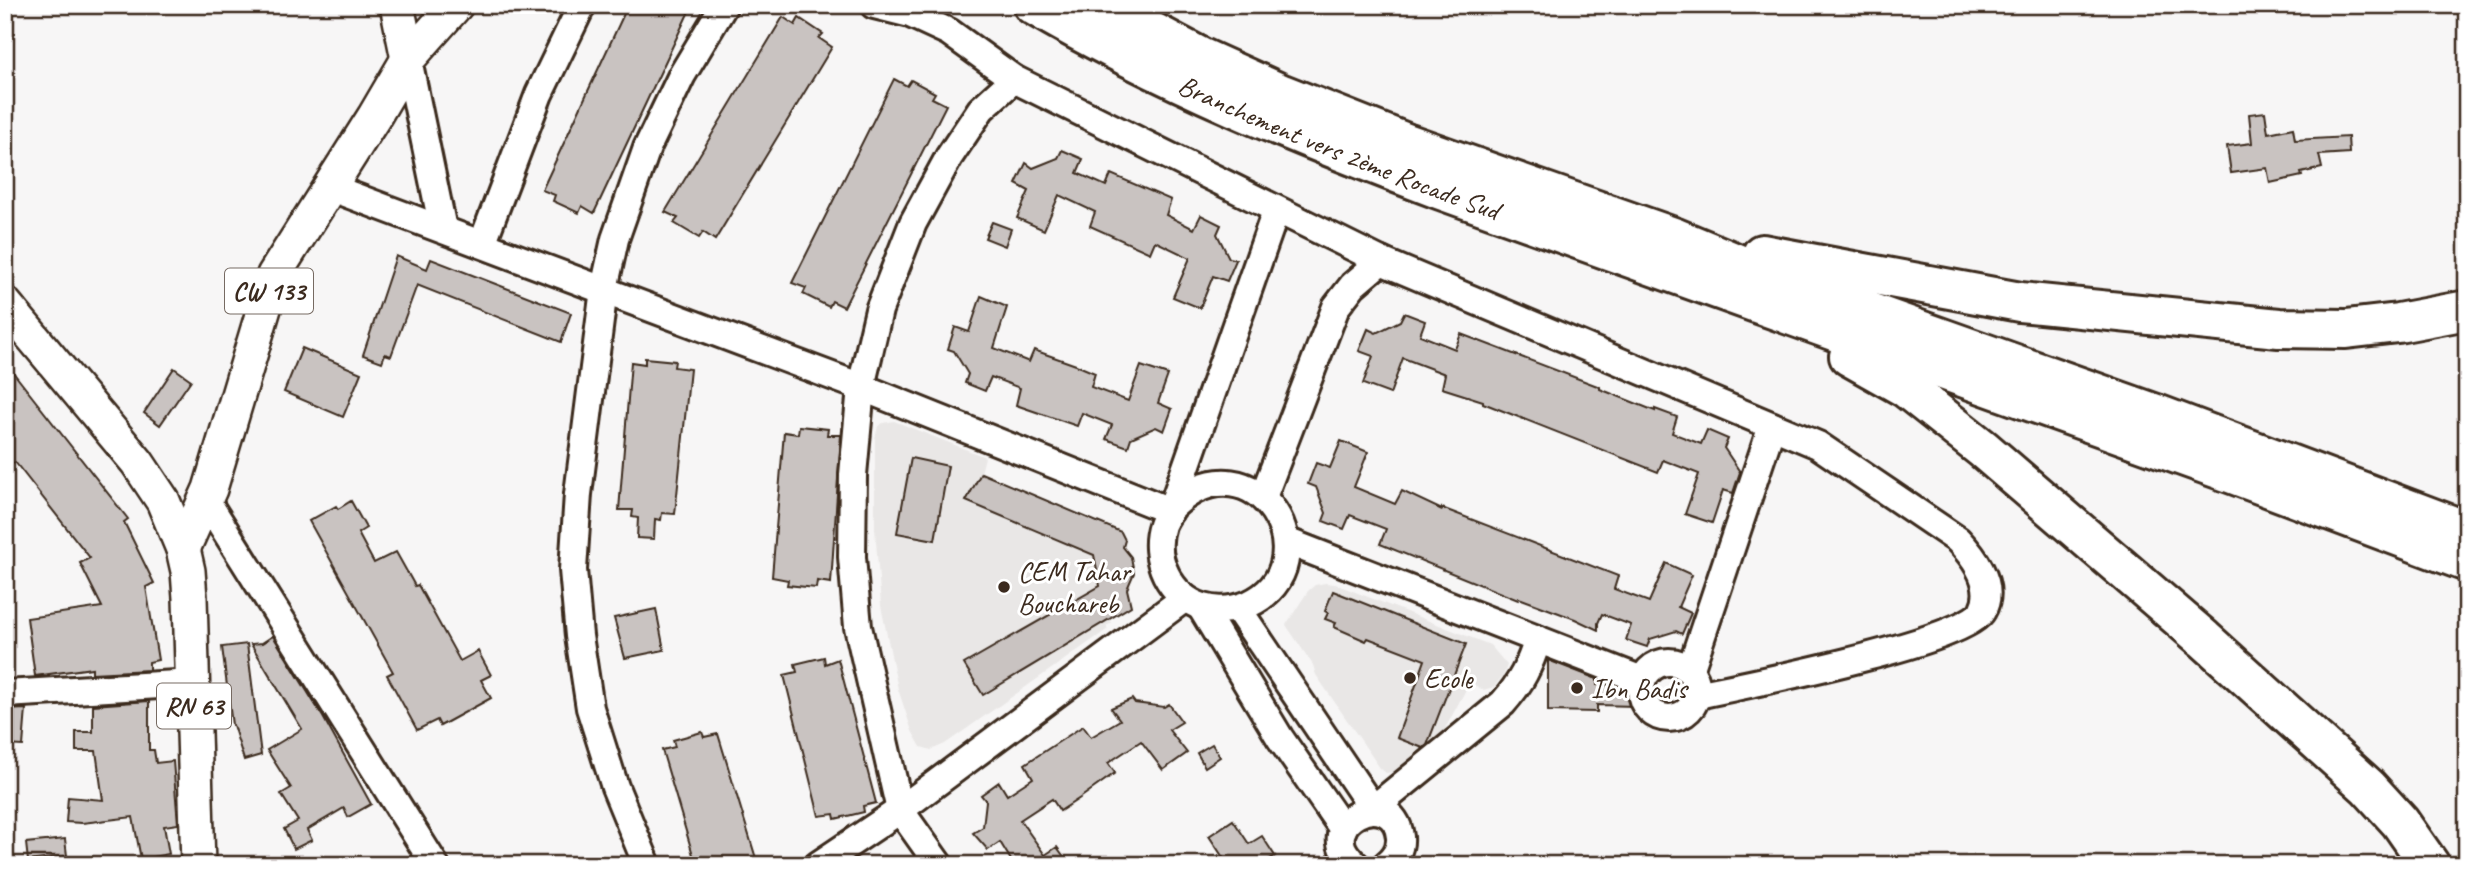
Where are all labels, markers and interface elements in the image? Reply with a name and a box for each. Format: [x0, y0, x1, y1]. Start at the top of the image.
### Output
street label: Branchement vers 2ème Rocade Sud [1173, 67, 1508, 229]
road number: CW 133 [225, 268, 313, 314]
place label: CEM Tahar Bouchareb [1018, 554, 1132, 621]
marker: CEM Tahar Bouchareb [996, 579, 1012, 595]
place label: Ecole [1424, 661, 1474, 696]
marker: Ecole [1402, 670, 1418, 686]
place label: Ibn Badis [1591, 671, 1689, 706]
marker: Ibn Badis [1569, 680, 1585, 696]
road number: RN 63 [157, 684, 231, 728]

